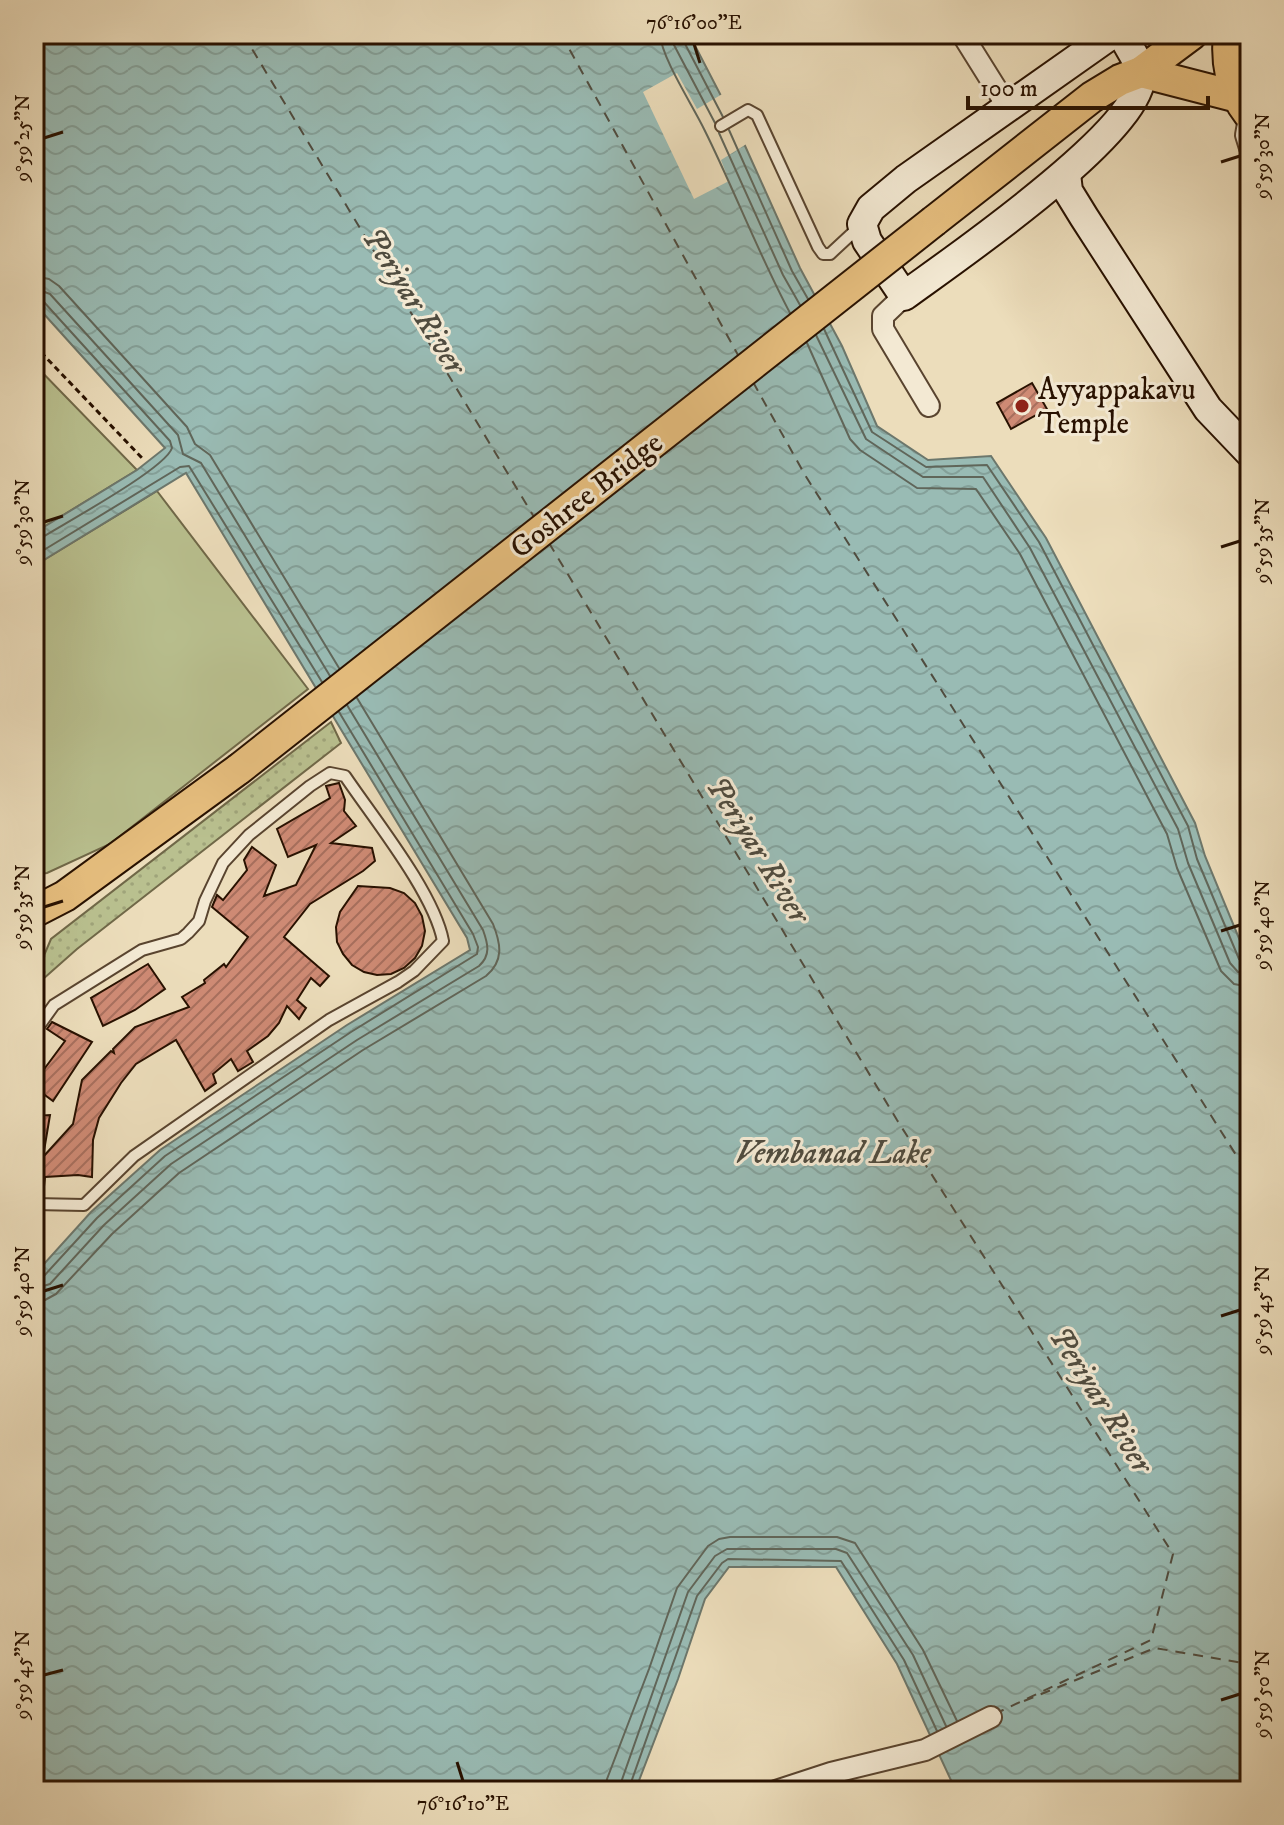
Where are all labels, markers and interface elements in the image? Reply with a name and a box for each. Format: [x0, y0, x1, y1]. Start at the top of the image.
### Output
text: 76°16'00"E [646, 11, 742, 36]
scale bar [968, 60, 1208, 110]
text: 100 m [980, 74, 1038, 104]
text: 9°59'25"N [11, 94, 36, 183]
text: 9°59'30"N [1251, 113, 1276, 200]
water label: Periyar River [352, 220, 476, 384]
place label: Ayyappakavu Temple [1038, 372, 1196, 443]
marker: Ayyappakavu Temple [1013, 397, 1031, 415]
street label: Goshree Bridge [503, 425, 671, 567]
text: 9°59'30"N [11, 479, 36, 566]
text: 9°59'35"N [1251, 498, 1276, 585]
water label: Periyar River [696, 769, 820, 933]
text: 9°59'35"N [11, 864, 36, 951]
text: 9°59'40"N [1251, 880, 1276, 971]
water label: Vembanad Lake [735, 1134, 932, 1174]
text: 9°59'40"N [11, 1246, 36, 1337]
text: 9°59'45"N [1251, 1265, 1276, 1356]
water label: Periyar River [1039, 1319, 1163, 1483]
text: 9°59'45"N [11, 1630, 36, 1721]
text: 9°59'50"N [1251, 1650, 1276, 1739]
text: 76°16'10"E [417, 1792, 509, 1817]

